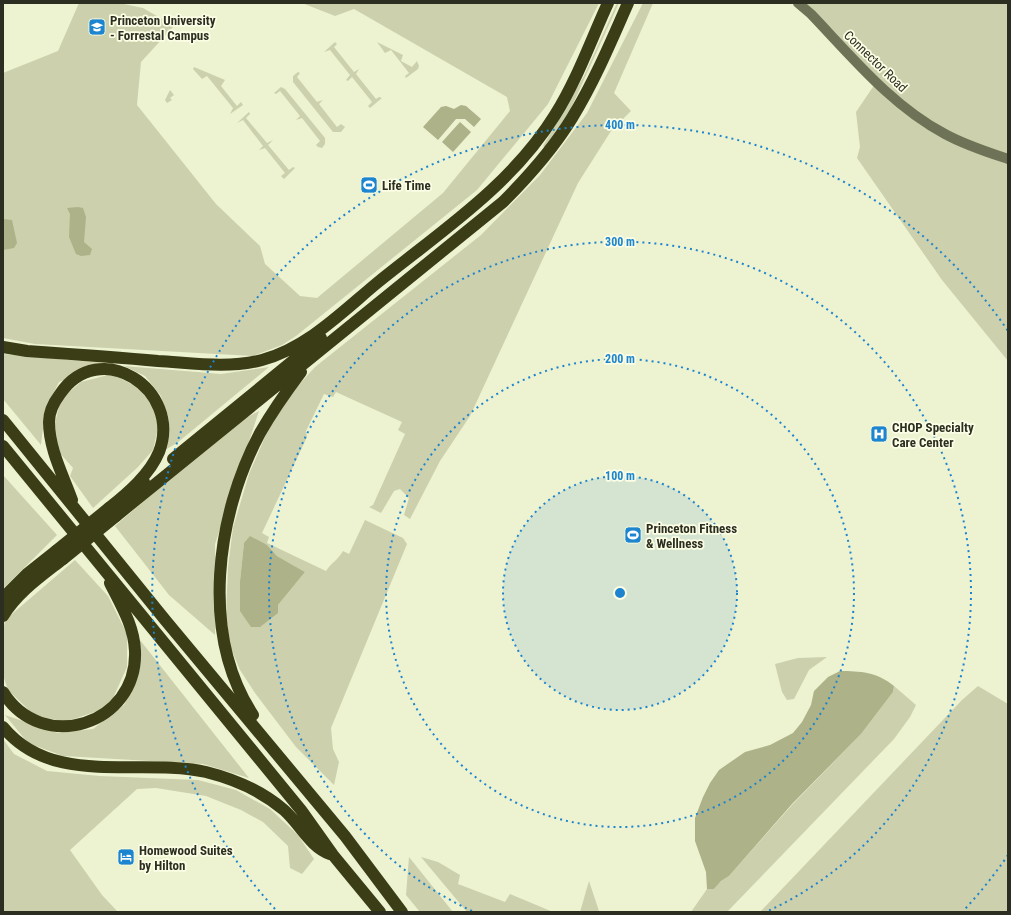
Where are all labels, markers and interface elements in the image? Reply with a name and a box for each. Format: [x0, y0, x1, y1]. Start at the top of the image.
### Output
place label: Princeton University - Forrestal Campus [110, 13, 216, 43]
school or university icon: Princeton University - Forrestal Campus [87, 17, 107, 37]
street label: Connector Road [841, 28, 910, 95]
text: 400 m [605, 118, 635, 132]
sports icon: Life Time [359, 175, 379, 195]
place label: Life Time [382, 178, 431, 193]
text: 300 m [605, 235, 635, 249]
text: 200 m [605, 352, 635, 366]
place label: CHOP Specialty Care Center [892, 420, 974, 450]
hospital icon: CHOP Specialty Care Center [869, 424, 889, 444]
text: 100 m [605, 469, 635, 483]
place label: Princeton Fitness & Wellness [646, 521, 737, 551]
sports icon: Princeton Fitness & Wellness [623, 525, 643, 545]
centre of rings [613, 586, 627, 600]
place label: Homewood Suites by Hilton [139, 843, 233, 873]
hotel icon: Homewood Suites by Hilton [116, 847, 136, 867]

